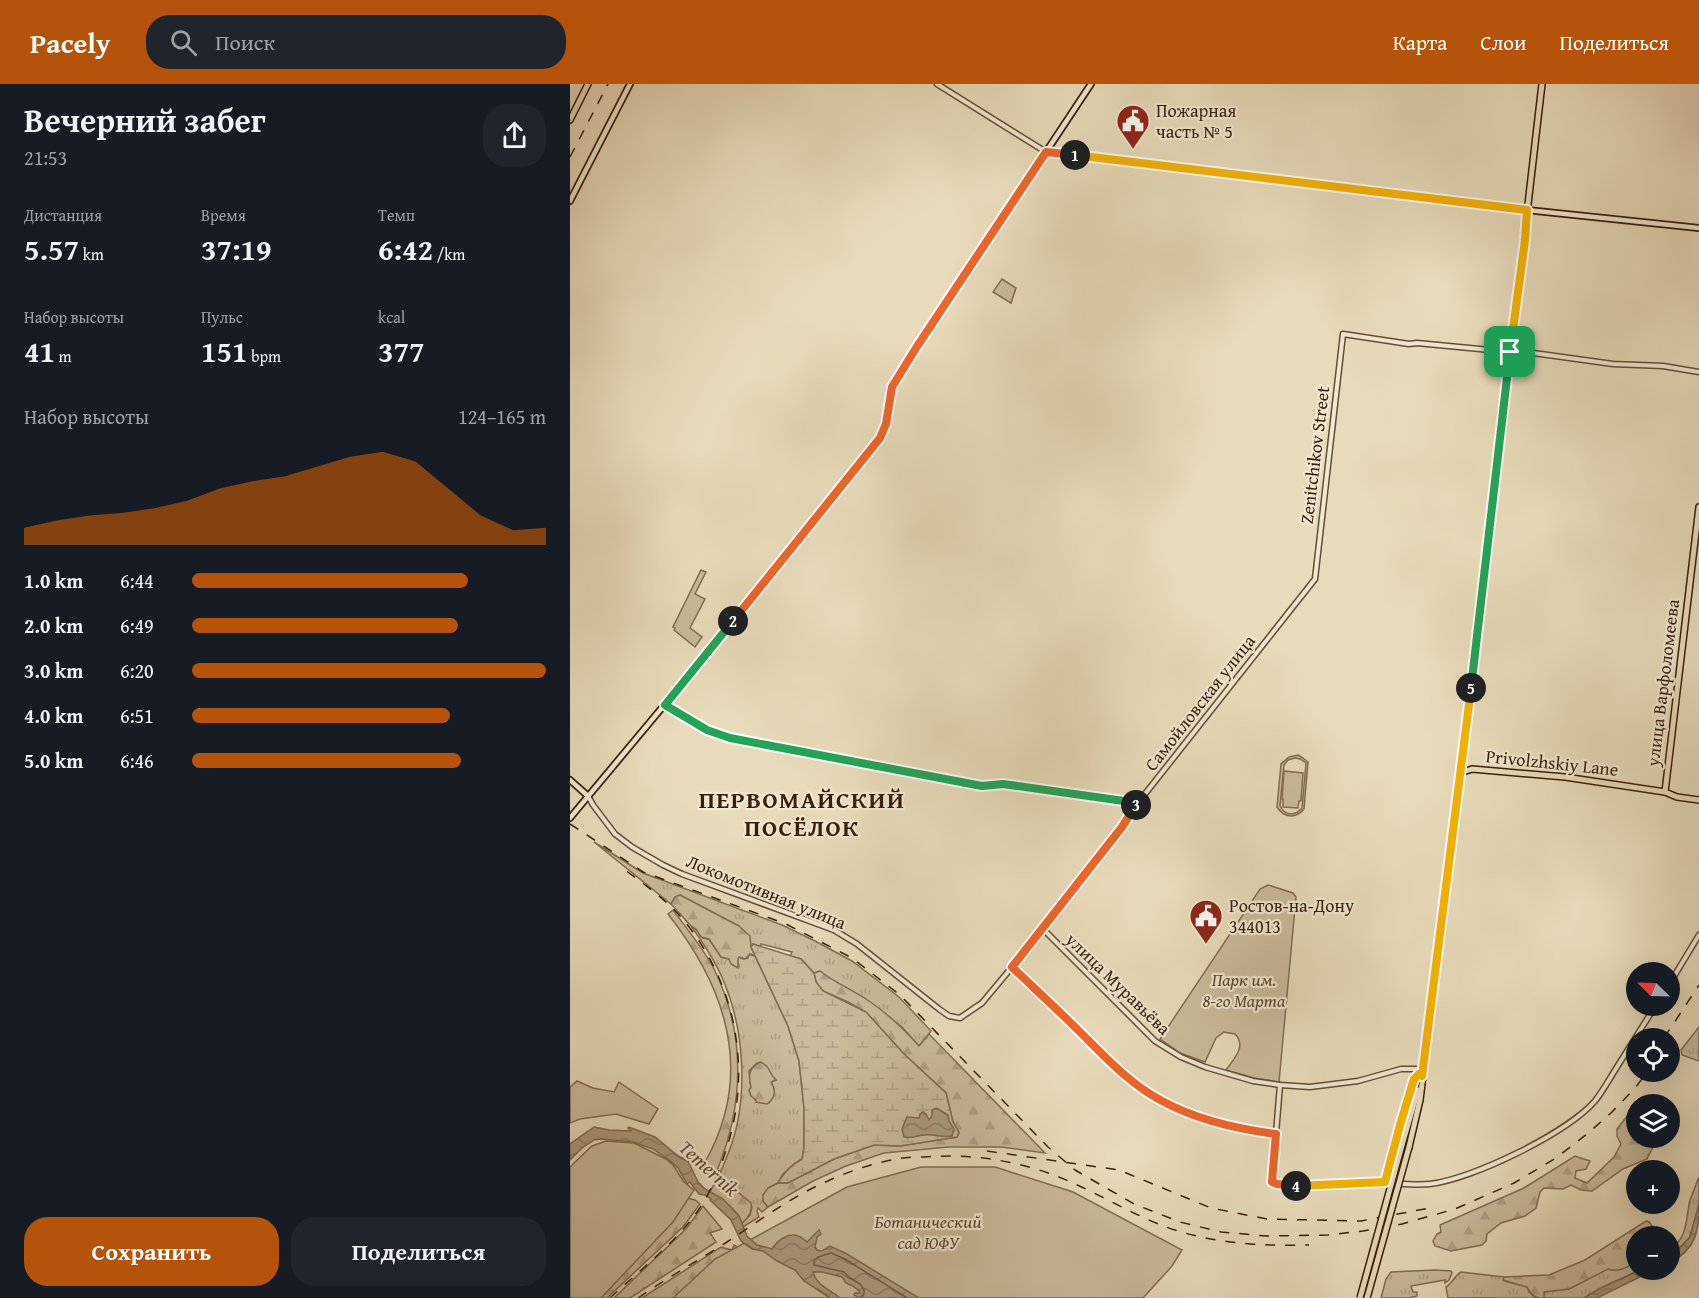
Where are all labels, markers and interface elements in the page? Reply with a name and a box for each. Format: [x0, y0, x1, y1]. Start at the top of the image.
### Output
search box [146, 15, 566, 69]
text: Pacely [30, 22, 110, 63]
icon: search [167, 26, 200, 59]
text: Поиск [215, 26, 275, 58]
text: Карта [1393, 27, 1447, 58]
text: Слои [1480, 27, 1526, 58]
text: Поделиться [1559, 27, 1669, 58]
text: Вечерний забег [24, 96, 266, 144]
place label: Пожарная часть № 5 [1156, 97, 1236, 145]
public building icon: Пожарная часть № 5 [1115, 103, 1151, 150]
button: share [483, 104, 546, 167]
pin: 1 [1060, 140, 1090, 170]
text: 21:53 [24, 143, 67, 172]
text: 1 [1071, 143, 1079, 167]
text: Дистанция [24, 203, 102, 227]
text: Время [201, 203, 246, 227]
text: Темп [378, 203, 415, 227]
text: 5.57 [24, 227, 79, 271]
text: 37:19 [201, 227, 272, 271]
text: 6:42 [378, 227, 433, 271]
text: km [79, 242, 104, 266]
text: /km [433, 242, 465, 266]
text: Набор высоты [24, 305, 124, 329]
text: Пульс [201, 305, 243, 329]
text: kcal [378, 305, 405, 329]
pin [1484, 326, 1535, 377]
text: 41 [24, 329, 55, 373]
text: 151 [201, 329, 248, 373]
text: 377 [378, 329, 425, 373]
icon: arrive [1493, 335, 1526, 368]
text: m [55, 344, 72, 368]
text: bpm [248, 344, 281, 368]
street label: Zenitchikov Street [1293, 384, 1336, 525]
text: Набор высоты [24, 402, 149, 431]
text: 124–165 m [458, 402, 546, 431]
text: 1.0 km [24, 566, 83, 595]
text: 6:44 [120, 566, 154, 595]
street label: улица Варфоломеева [1639, 597, 1686, 769]
pin: 2 [718, 606, 748, 636]
text: 2 [729, 609, 737, 633]
text: 2.0 km [24, 611, 83, 640]
text: 6:49 [120, 611, 154, 640]
street label: Самойловская улица [1138, 628, 1262, 777]
text: 3.0 km [24, 656, 83, 685]
text: 6:20 [120, 656, 154, 685]
pin: 5 [1456, 673, 1486, 703]
text: 5 [1467, 676, 1475, 700]
text: 4.0 km [24, 701, 83, 730]
text: 6:51 [120, 701, 154, 730]
street label: Privolzhskiy Lane [1484, 742, 1620, 783]
text: 5.0 km [24, 746, 83, 775]
text: 6:46 [120, 746, 154, 775]
district label: ПЕРВОМАЙСКИЙ ПОСЁЛОК [699, 782, 905, 845]
pin: 3 [1121, 790, 1151, 820]
text: 3 [1132, 793, 1140, 817]
street label: Локомотивная улица [682, 847, 851, 936]
place label: Ростов-на-Дону 344013 [1229, 892, 1354, 940]
public building icon: Ростов-на-Дону 344013 [1188, 898, 1224, 945]
street label: улица Муравьёва [1059, 926, 1177, 1041]
north arrow [1626, 962, 1680, 1016]
map controls [1626, 962, 1680, 1280]
park label: Парк им. 8-го Марта [1203, 966, 1286, 1014]
button: locate [1626, 1028, 1680, 1082]
button: layers [1626, 1094, 1680, 1148]
water label: Temernik [673, 1133, 747, 1203]
button: + [1626, 1160, 1680, 1214]
pin: 4 [1281, 1171, 1311, 1201]
text: 4 [1292, 1174, 1300, 1198]
park label: Ботанический сад ЮФУ [874, 1208, 982, 1256]
button: Сохранить [24, 1217, 279, 1286]
button: Поделиться [291, 1217, 546, 1286]
button: − [1626, 1226, 1680, 1280]

